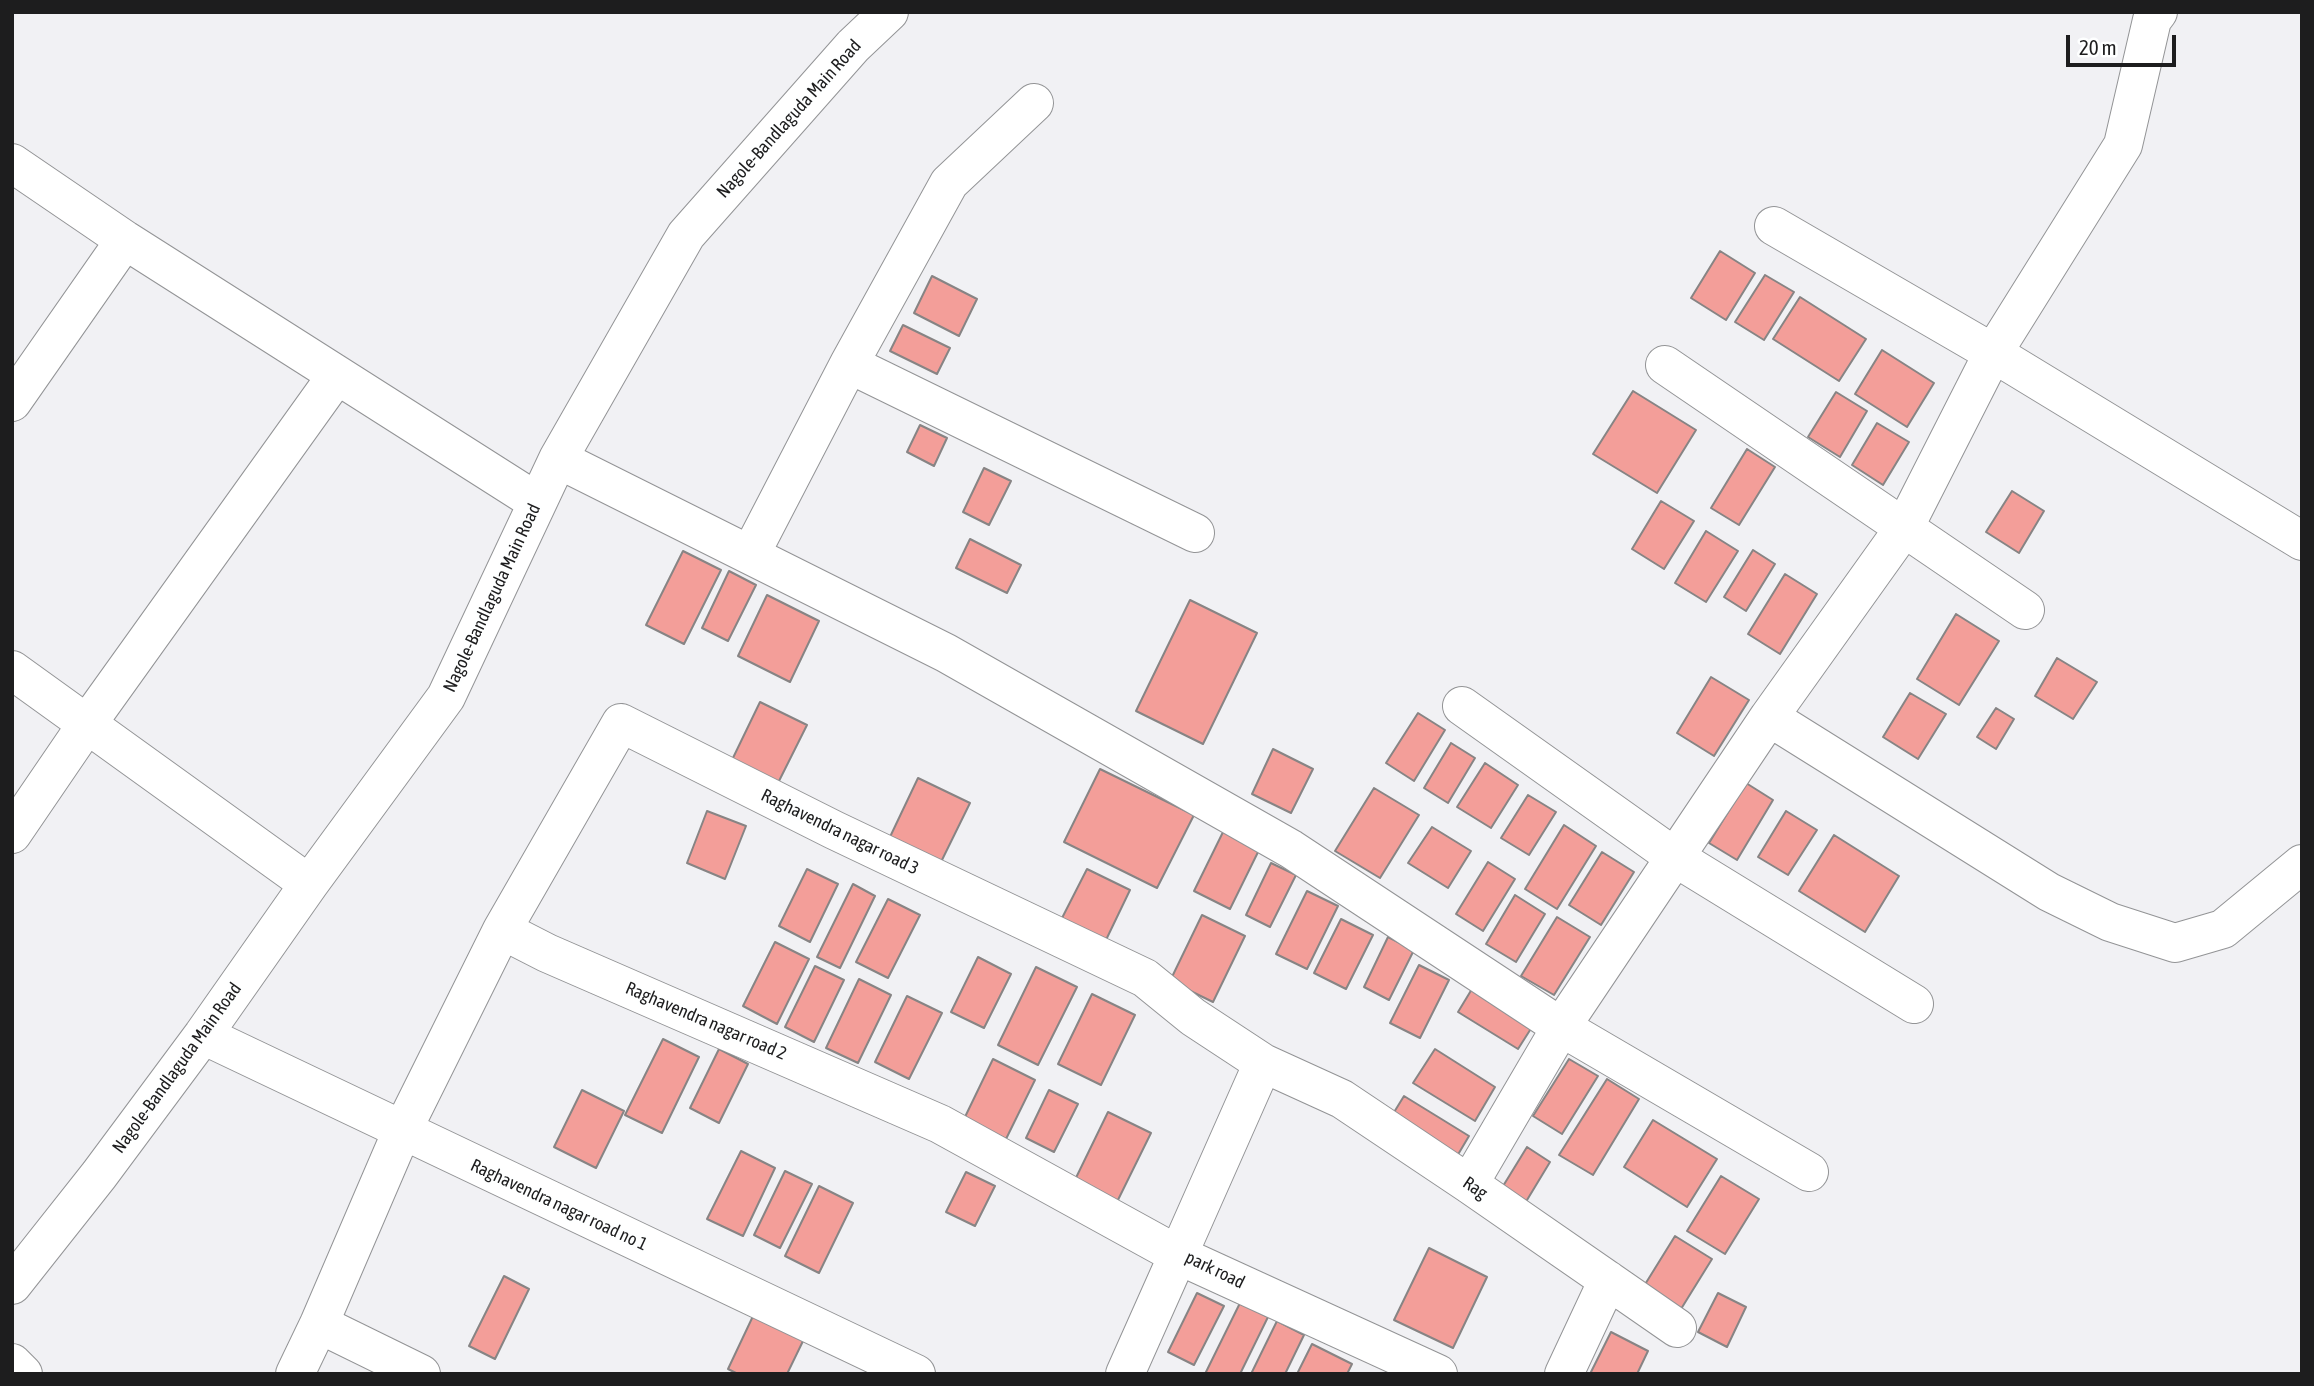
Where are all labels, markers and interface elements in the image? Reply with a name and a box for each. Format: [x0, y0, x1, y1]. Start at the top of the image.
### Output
scale bar [2069, 21, 2179, 65]
street label: Nagole-Bandlaguda Main Road [712, 35, 866, 203]
text: 20 m [2079, 35, 2117, 59]
street label: Nagole-Bandlaguda Main Road [439, 500, 545, 696]
street label: Raghavendra nagar road 3 [758, 784, 922, 880]
street label: Raghavendra nagar road 2 [622, 977, 790, 1065]
street label: Nagole-Bandlaguda Main Road [108, 979, 246, 1157]
street label: Raghavendra nagar road no 1 [467, 1155, 651, 1255]
street label: Rag [1459, 1172, 1491, 1204]
street label: park road [1182, 1246, 1248, 1294]

